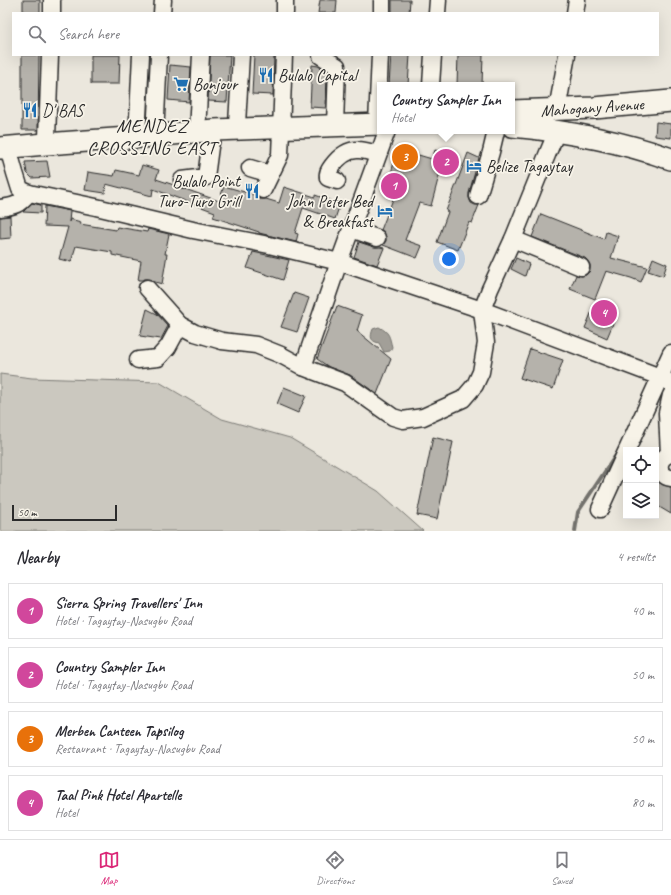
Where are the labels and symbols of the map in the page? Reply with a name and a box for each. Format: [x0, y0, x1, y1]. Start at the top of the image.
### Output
place label: Bulalo Capital [278, 65, 360, 86]
restaurant icon: Bulalo Capital [257, 66, 275, 84]
place label: Bonjour [193, 74, 239, 95]
supermarket icon: Bonjour [172, 75, 190, 93]
street label: Mahogany Avenue [540, 93, 646, 122]
place label: D' BAS [42, 100, 86, 121]
restaurant icon: D' BAS [21, 101, 39, 119]
district label: MENDEZ CROSSING EAST [87, 114, 220, 160]
pin: 3 [392, 142, 418, 172]
pin: 2 [433, 147, 459, 177]
place label: Belize Tagaytay [486, 156, 574, 177]
hotel icon: Belize Tagaytay [465, 157, 483, 175]
place label: Bulalo Point Turo-Turo Grill [157, 171, 243, 212]
pin: 1 [381, 171, 407, 201]
restaurant icon: Bulalo Point Turo-Turo Grill [243, 182, 261, 200]
place label: John Peter Bed & Breakfast [286, 191, 376, 232]
hotel icon: John Peter Bed & Breakfast [376, 202, 394, 220]
your location [439, 249, 459, 269]
pin: 4 [591, 298, 617, 328]
scale bar [12, 503, 117, 522]

